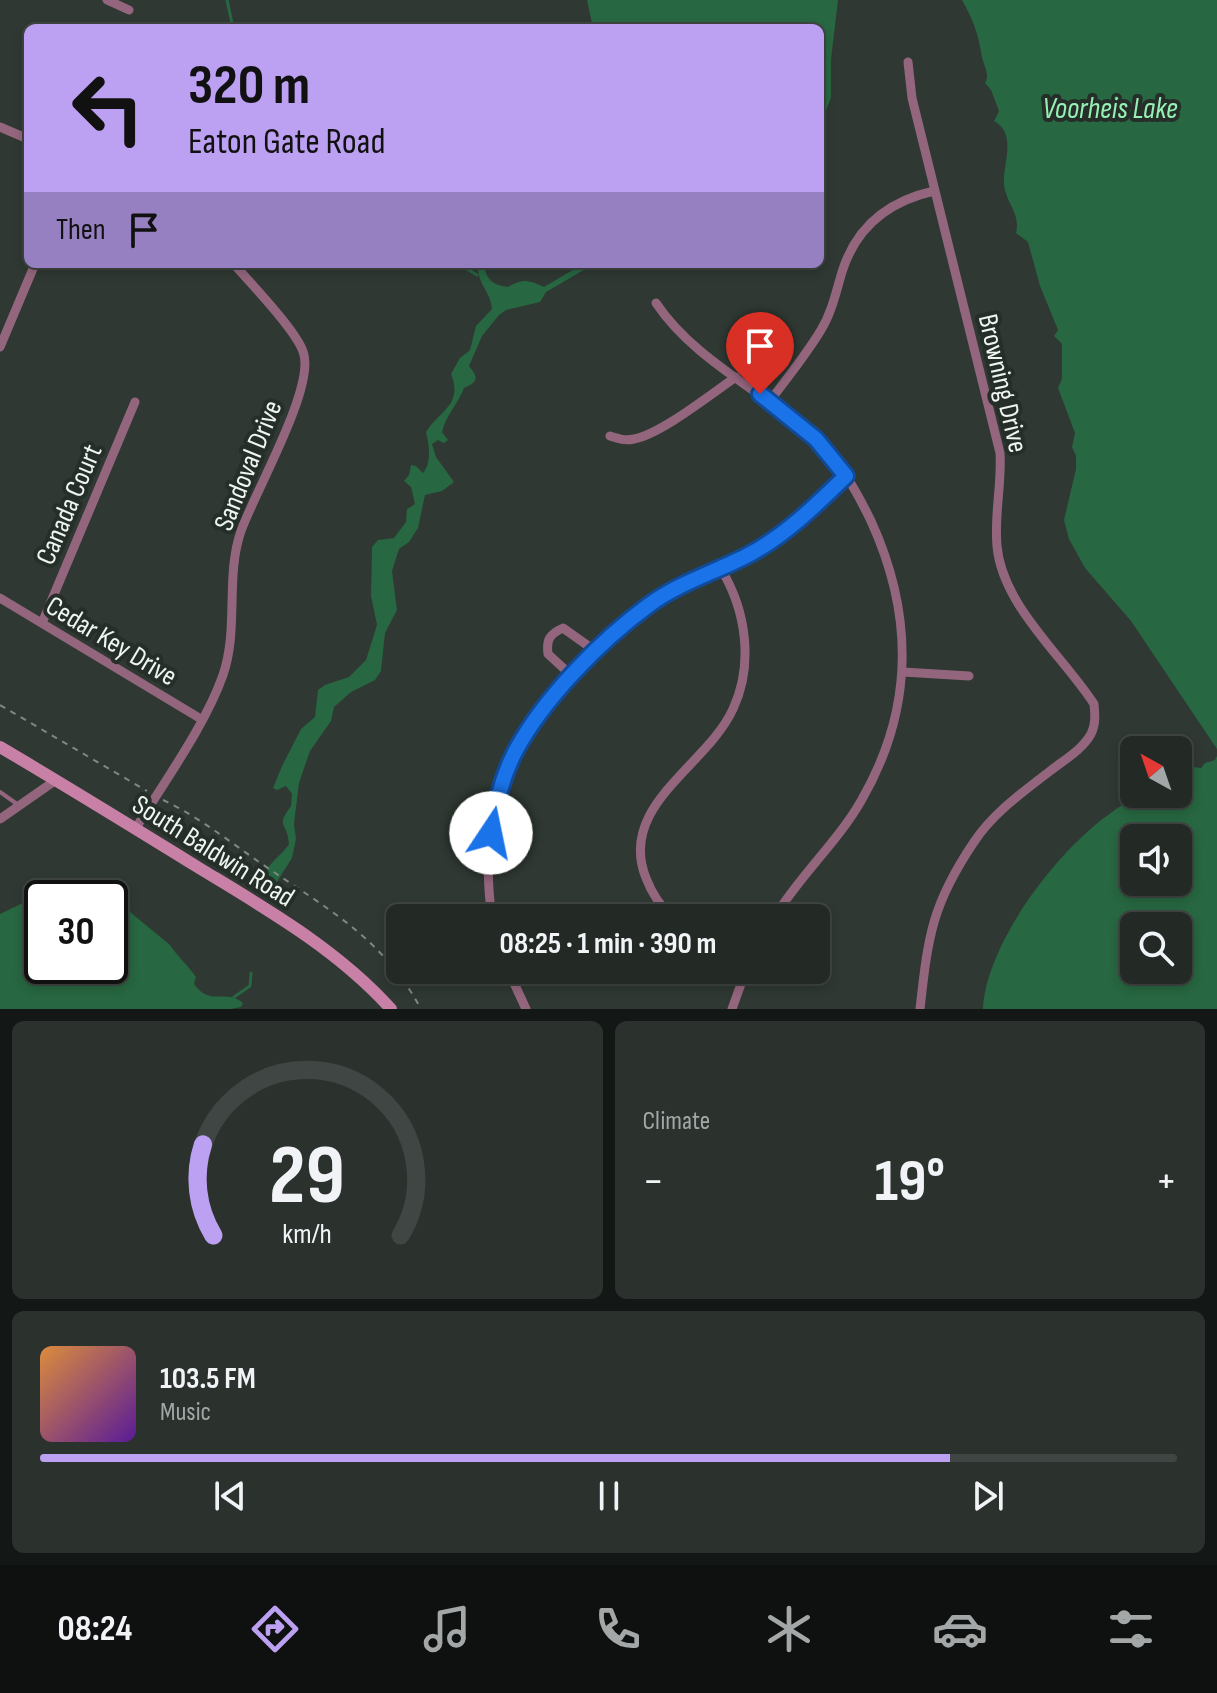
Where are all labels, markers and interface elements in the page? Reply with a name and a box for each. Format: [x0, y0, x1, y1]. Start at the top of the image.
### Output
text: 320 m [188, 53, 310, 120]
icon: left [56, 56, 160, 160]
water label: Voorheis Lake [1042, 91, 1178, 127]
text: Eaton Gate Road [188, 121, 385, 164]
icon: arrive [122, 208, 166, 252]
text: Then [56, 212, 106, 248]
street label: Browning Drive [971, 311, 1034, 456]
pin [726, 312, 794, 394]
icon: arrive [738, 324, 782, 368]
street label: Sandoval Drive [207, 396, 289, 536]
street label: Canada Court [29, 440, 109, 570]
street label: Cedar Key Drive [40, 589, 183, 693]
north arrow [1120, 736, 1192, 808]
map controls [1120, 736, 1192, 984]
street label: South Baldwin Road [126, 788, 300, 914]
position arrow [449, 791, 533, 875]
button: sound [1120, 824, 1192, 896]
speed limit sign: 30 [24, 880, 128, 984]
button: search [1120, 912, 1192, 984]
text: 08:25 · 1 min · 390 m [500, 926, 716, 962]
text: Climate [643, 1106, 710, 1137]
text: 29 [269, 1127, 345, 1227]
text: 19° [874, 1146, 945, 1218]
text: − [643, 1155, 664, 1208]
text: + [1155, 1155, 1177, 1208]
text: km/h [283, 1217, 332, 1252]
text: 103.5 FM [160, 1361, 256, 1397]
text: Music [160, 1397, 211, 1428]
icon: previous [208, 1474, 252, 1518]
icon: pause [587, 1474, 631, 1518]
icon: next [966, 1474, 1010, 1518]
icon: directions [247, 1601, 303, 1657]
icon: music [419, 1601, 475, 1657]
icon: phone [590, 1601, 646, 1657]
icon: climate [761, 1601, 817, 1657]
icon: car [932, 1601, 988, 1657]
icon: filters [1103, 1601, 1159, 1657]
text: 08:24 [58, 1608, 132, 1651]

